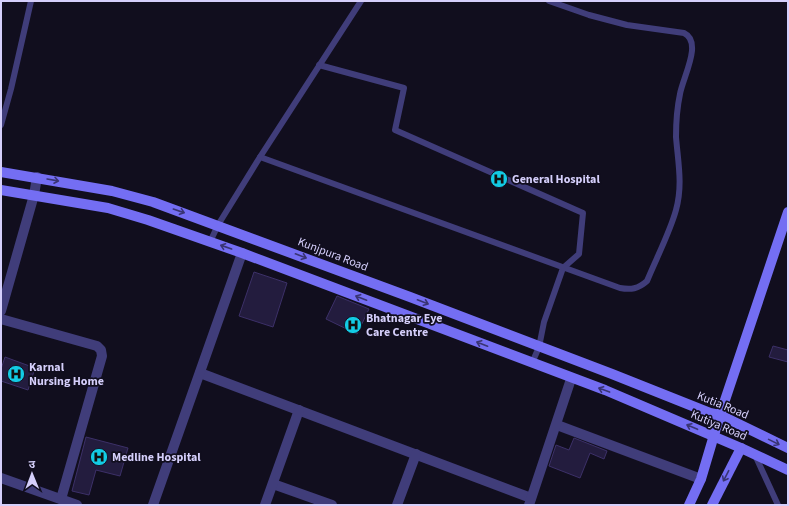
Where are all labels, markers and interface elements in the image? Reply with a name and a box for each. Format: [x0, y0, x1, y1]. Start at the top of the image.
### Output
hospital icon: General Hospital [489, 169, 509, 189]
place label: General Hospital [512, 171, 600, 188]
one-way arrow [46, 176, 59, 184]
one-way arrow [173, 208, 185, 216]
street label: Kunjpura Road [295, 233, 370, 276]
one-way arrow [220, 243, 232, 251]
one-way arrow [295, 253, 307, 261]
one-way arrow [355, 293, 367, 301]
one-way arrow [416, 298, 428, 306]
place label: Bhatnagar Eye Care Centre [366, 310, 443, 341]
hospital icon: Bhatnagar Eye Care Centre [343, 315, 363, 335]
one-way arrow [477, 339, 489, 347]
place label: Karnal Nursing Home [29, 359, 104, 390]
hospital icon: Karnal Nursing Home [6, 364, 26, 384]
one-way arrow [597, 386, 610, 393]
street label: Kutia Road [694, 387, 751, 424]
street label: Kutiya Road [688, 406, 750, 445]
one-way arrow [686, 423, 698, 431]
one-way arrow [768, 439, 780, 446]
hospital icon: Medline Hospital [89, 447, 109, 467]
place label: Medline Hospital [112, 449, 201, 466]
north arrow [12, 454, 52, 494]
text: उ [28, 457, 36, 472]
one-way arrow [722, 470, 729, 482]

